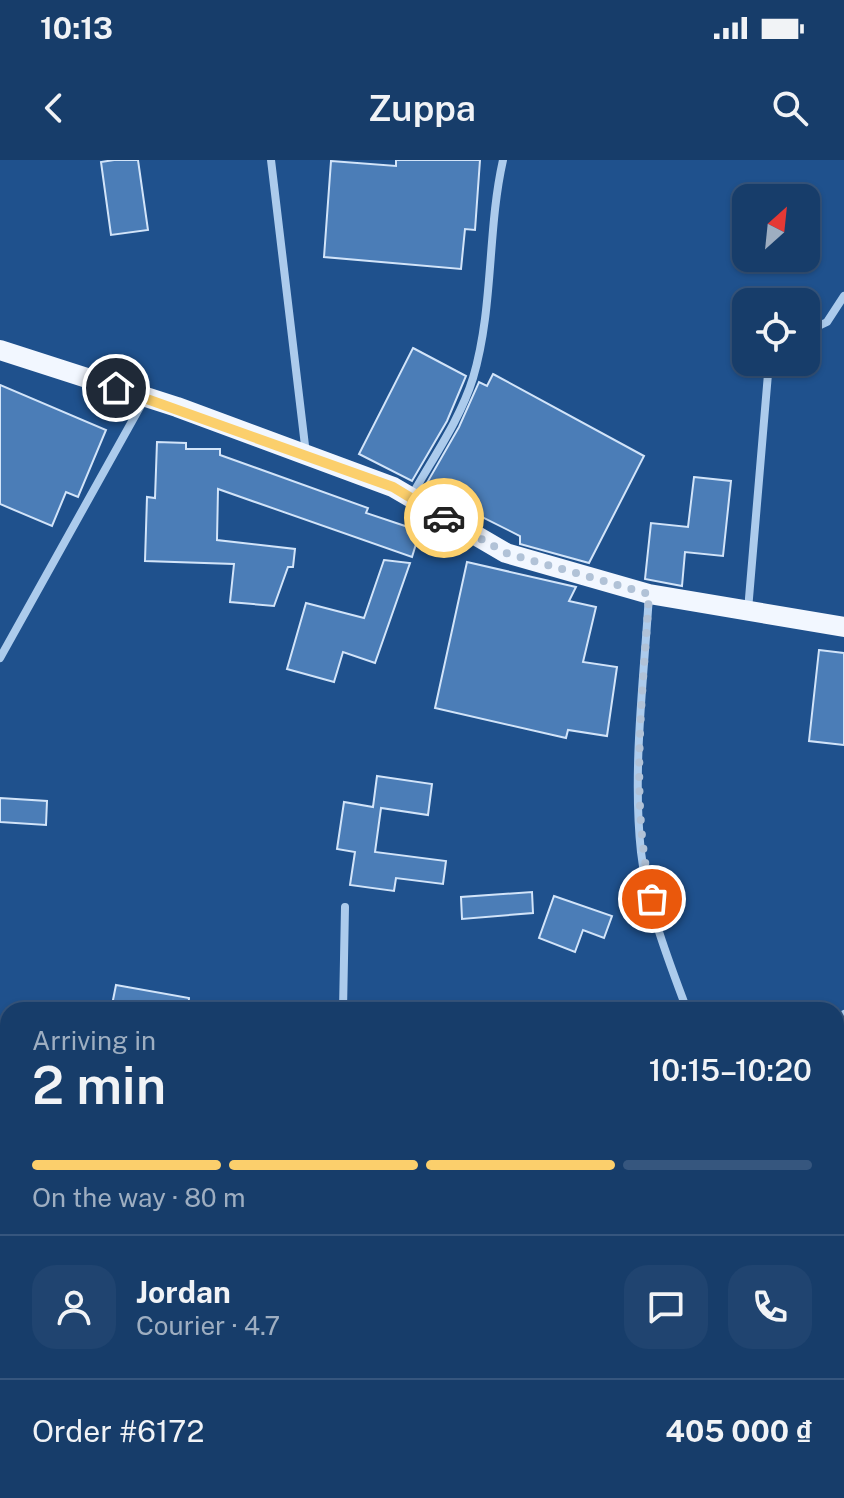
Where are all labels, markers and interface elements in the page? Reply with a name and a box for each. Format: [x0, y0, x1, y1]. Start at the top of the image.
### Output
text: 10:13 [40, 10, 113, 46]
icon: back [32, 86, 76, 130]
icon: search [768, 86, 812, 130]
text: Zuppa [368, 87, 476, 129]
north arrow [732, 184, 820, 272]
map controls [732, 184, 820, 376]
button: locate [732, 288, 820, 376]
pin [82, 354, 150, 422]
icon: home [94, 366, 138, 410]
courier [404, 478, 484, 558]
icon: car [422, 496, 466, 540]
pin [618, 865, 686, 933]
icon: bag [630, 877, 674, 921]
text: Arriving in [32, 1025, 156, 1056]
text: 10:15–10:20 [649, 1052, 812, 1088]
text: 2 min [32, 1055, 166, 1116]
text: On the way · 80 m [32, 1182, 246, 1213]
button: person [32, 1265, 116, 1349]
button: chat [624, 1265, 708, 1349]
button: phone [728, 1265, 812, 1349]
text: Jordan [136, 1274, 231, 1310]
text: Courier · 4.7 [136, 1310, 280, 1341]
text: Order #6172 [32, 1413, 204, 1449]
text: 405 000 ₫ [665, 1413, 812, 1449]

